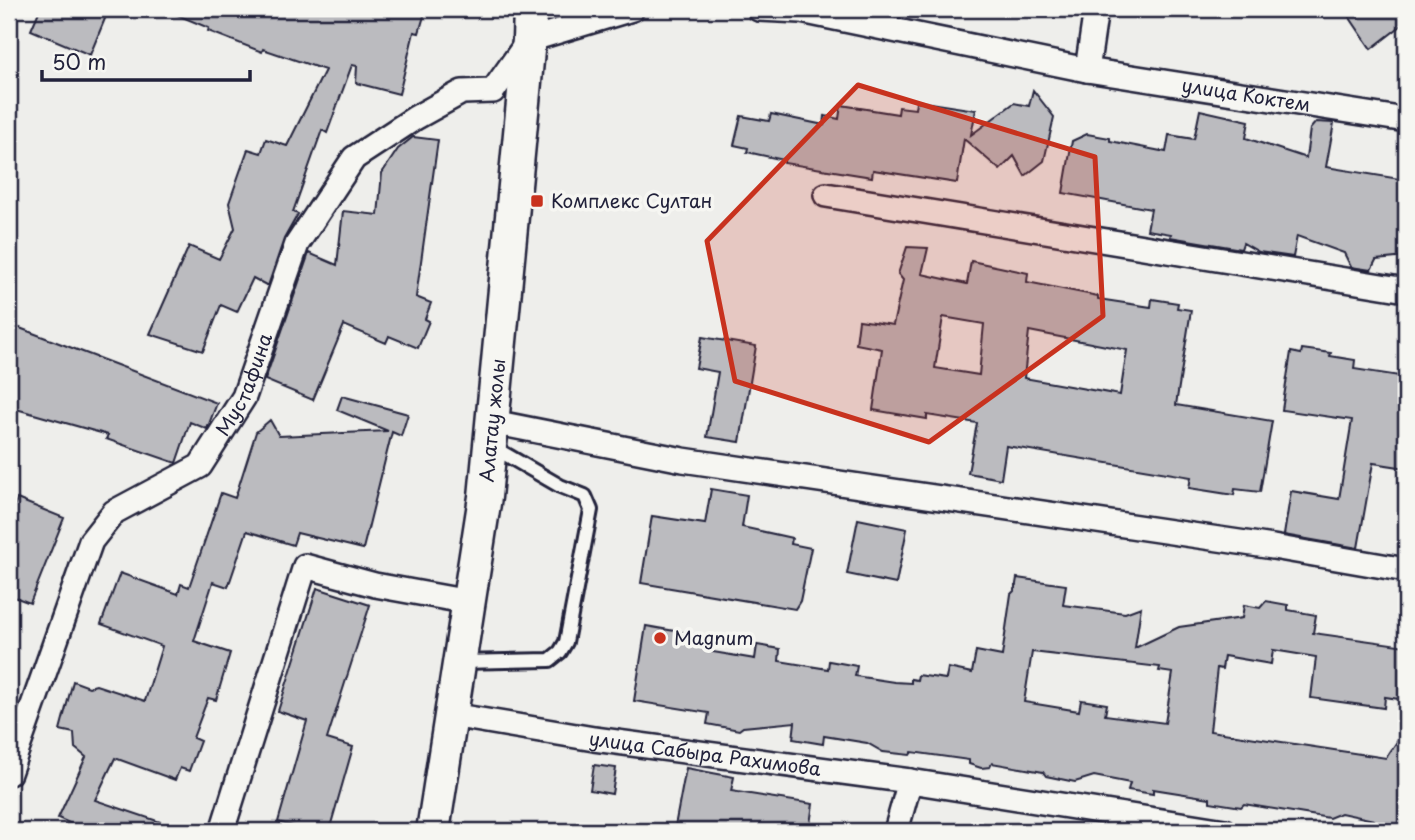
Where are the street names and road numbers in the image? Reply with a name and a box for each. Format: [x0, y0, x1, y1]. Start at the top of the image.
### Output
street label: улица Коктем [1180, 70, 1313, 118]
street label: Мустафина [208, 329, 278, 441]
street label: Алатау жолы [472, 357, 511, 483]
street label: улица Сабыра Рахимова [587, 723, 823, 782]

